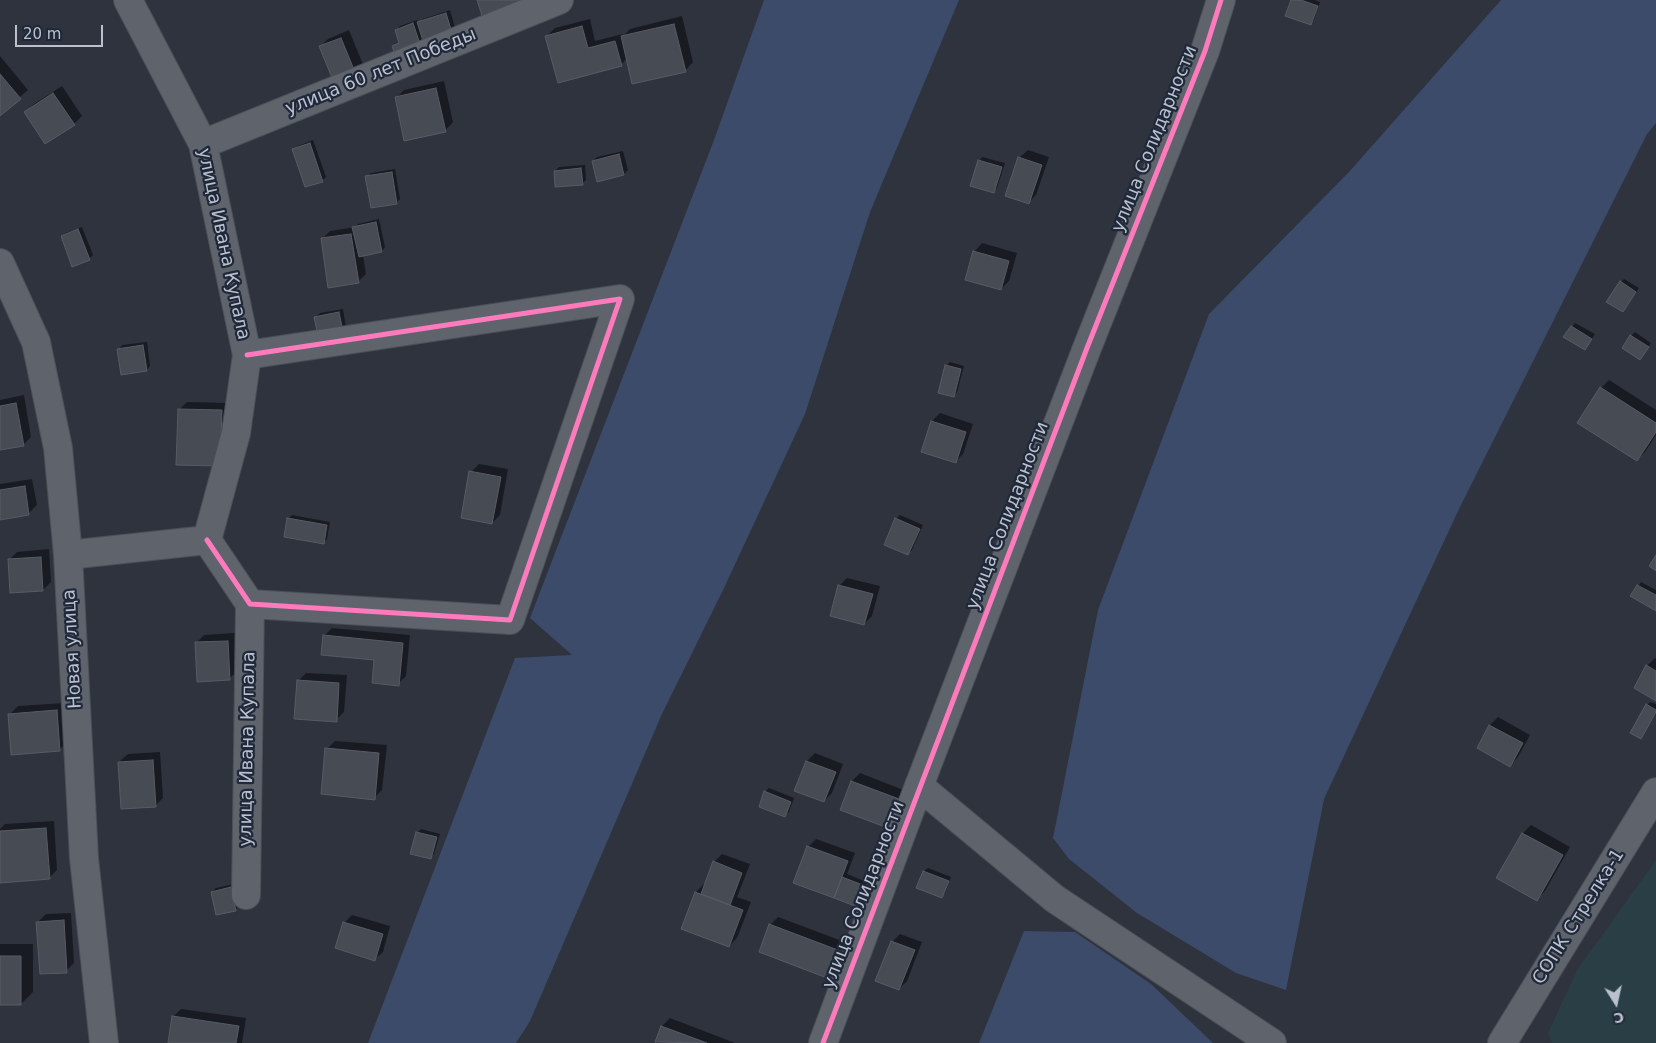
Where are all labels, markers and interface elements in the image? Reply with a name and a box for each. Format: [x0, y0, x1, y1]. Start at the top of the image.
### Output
scale bar [18, 15, 105, 47]
street label: улица 60 лет Победы [283, 24, 479, 120]
text: 20 m [23, 25, 61, 43]
street label: улица Солидарности [1108, 43, 1202, 235]
street label: улица Ивана Купала [192, 146, 254, 342]
street label: улица Солидарности [962, 419, 1054, 613]
street label: Новая улица [59, 589, 87, 709]
street label: улица Ивана Купала [235, 651, 261, 847]
street label: улица Солидарности [818, 798, 910, 992]
street label: СОПК Стрелка-1 [1529, 845, 1629, 989]
north arrow [1591, 978, 1641, 1028]
text: С [1612, 1009, 1625, 1027]

